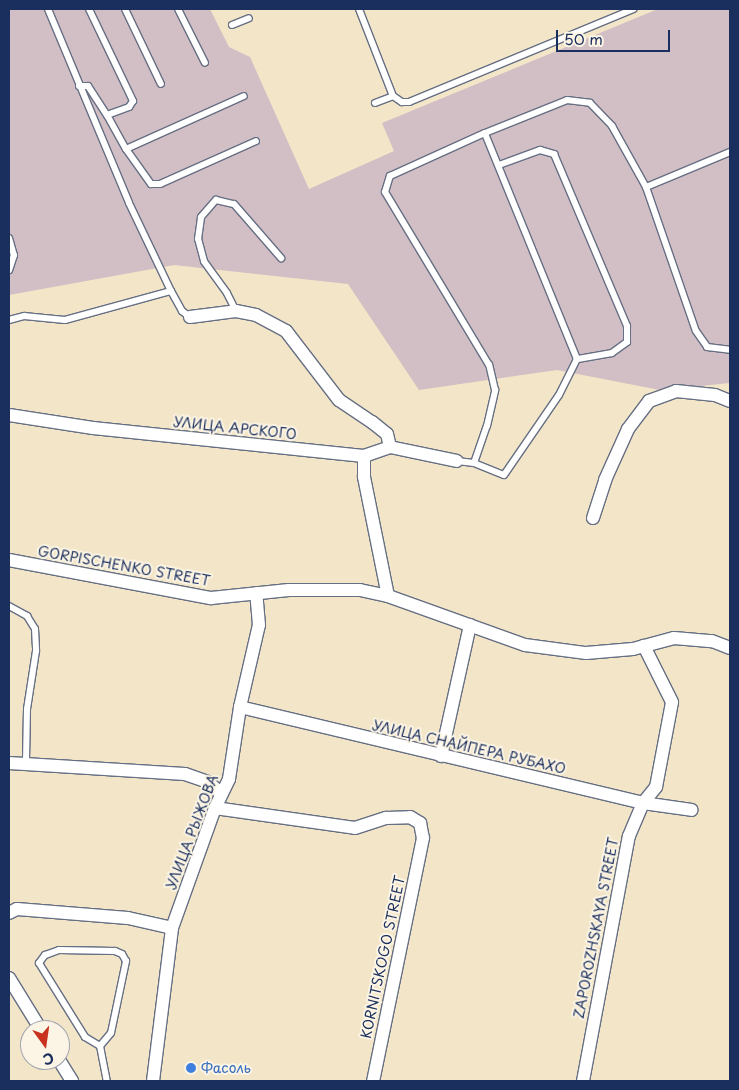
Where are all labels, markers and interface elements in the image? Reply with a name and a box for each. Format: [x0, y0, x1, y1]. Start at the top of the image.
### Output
scale bar [559, 20, 673, 52]
text: 50 m [564, 27, 603, 50]
street label: УЛИЦА АРСКОГО [172, 413, 298, 443]
street label: GORPISCHENKO STREET [37, 543, 211, 589]
street label: УЛИЦА СНАЙПЕРА РУБАХО [370, 716, 568, 778]
street label: УЛИЦА РЫЖОВА [162, 772, 222, 892]
street label: ZAPOROZHSKAYA STREET [570, 835, 622, 1021]
street label: KORNITSKOGO STREET [358, 874, 408, 1040]
north arrow [20, 1020, 70, 1070]
text: С [41, 1048, 56, 1071]
place label: Фасоль [201, 1060, 251, 1076]
marker: Фасоль [185, 1062, 197, 1074]

